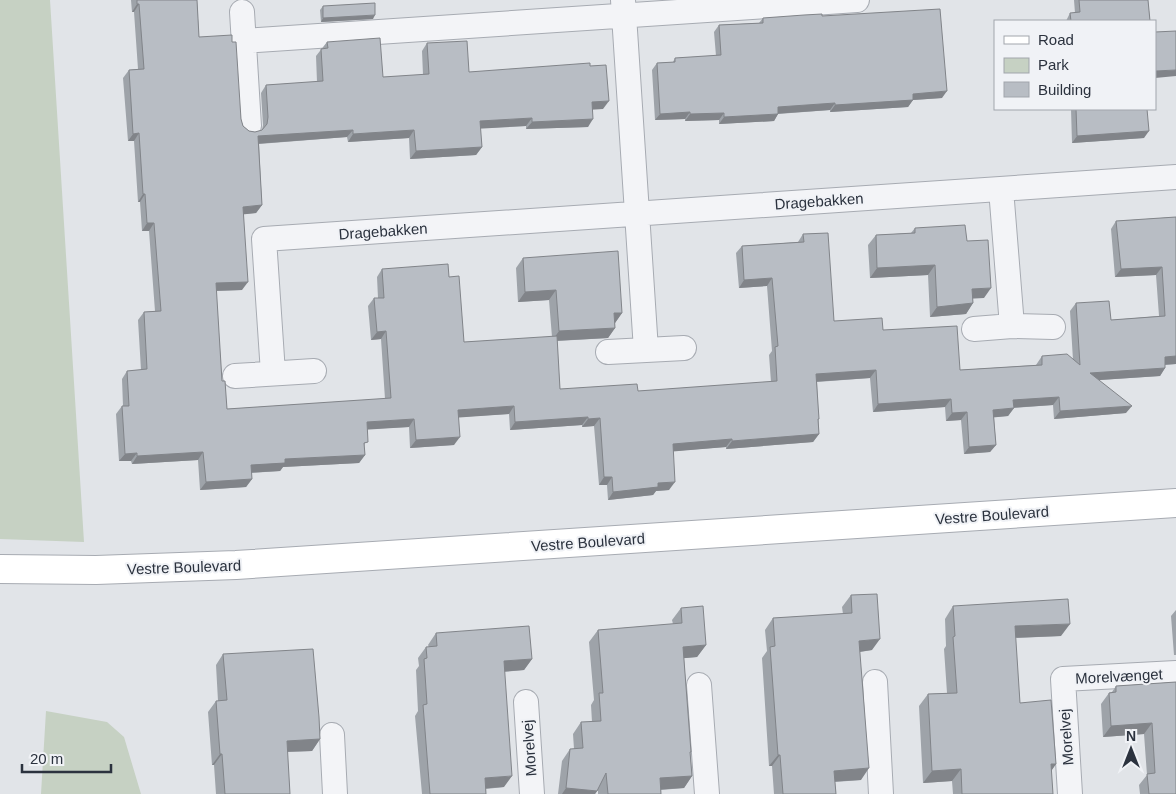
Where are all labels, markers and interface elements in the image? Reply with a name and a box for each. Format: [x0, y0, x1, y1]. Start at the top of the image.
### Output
legend [994, 20, 1156, 110]
text: Road [1038, 31, 1074, 48]
text: Park [1038, 56, 1069, 73]
text: Building [1038, 81, 1091, 98]
street label: Dragebakken [774, 189, 864, 213]
street label: Dragebakken [338, 219, 428, 243]
street label: Vestre Boulevard [934, 503, 1050, 527]
street label: Vestre Boulevard [530, 530, 646, 554]
street label: Vestre Boulevard [127, 557, 241, 577]
street label: Morelvænget [1075, 665, 1164, 687]
street label: Morelvej [1056, 708, 1076, 766]
street label: Morelvej [519, 719, 539, 777]
north arrow [1106, 724, 1156, 774]
text: N [1126, 728, 1136, 744]
scale bar [22, 742, 111, 774]
text: 20 m [30, 750, 63, 767]

